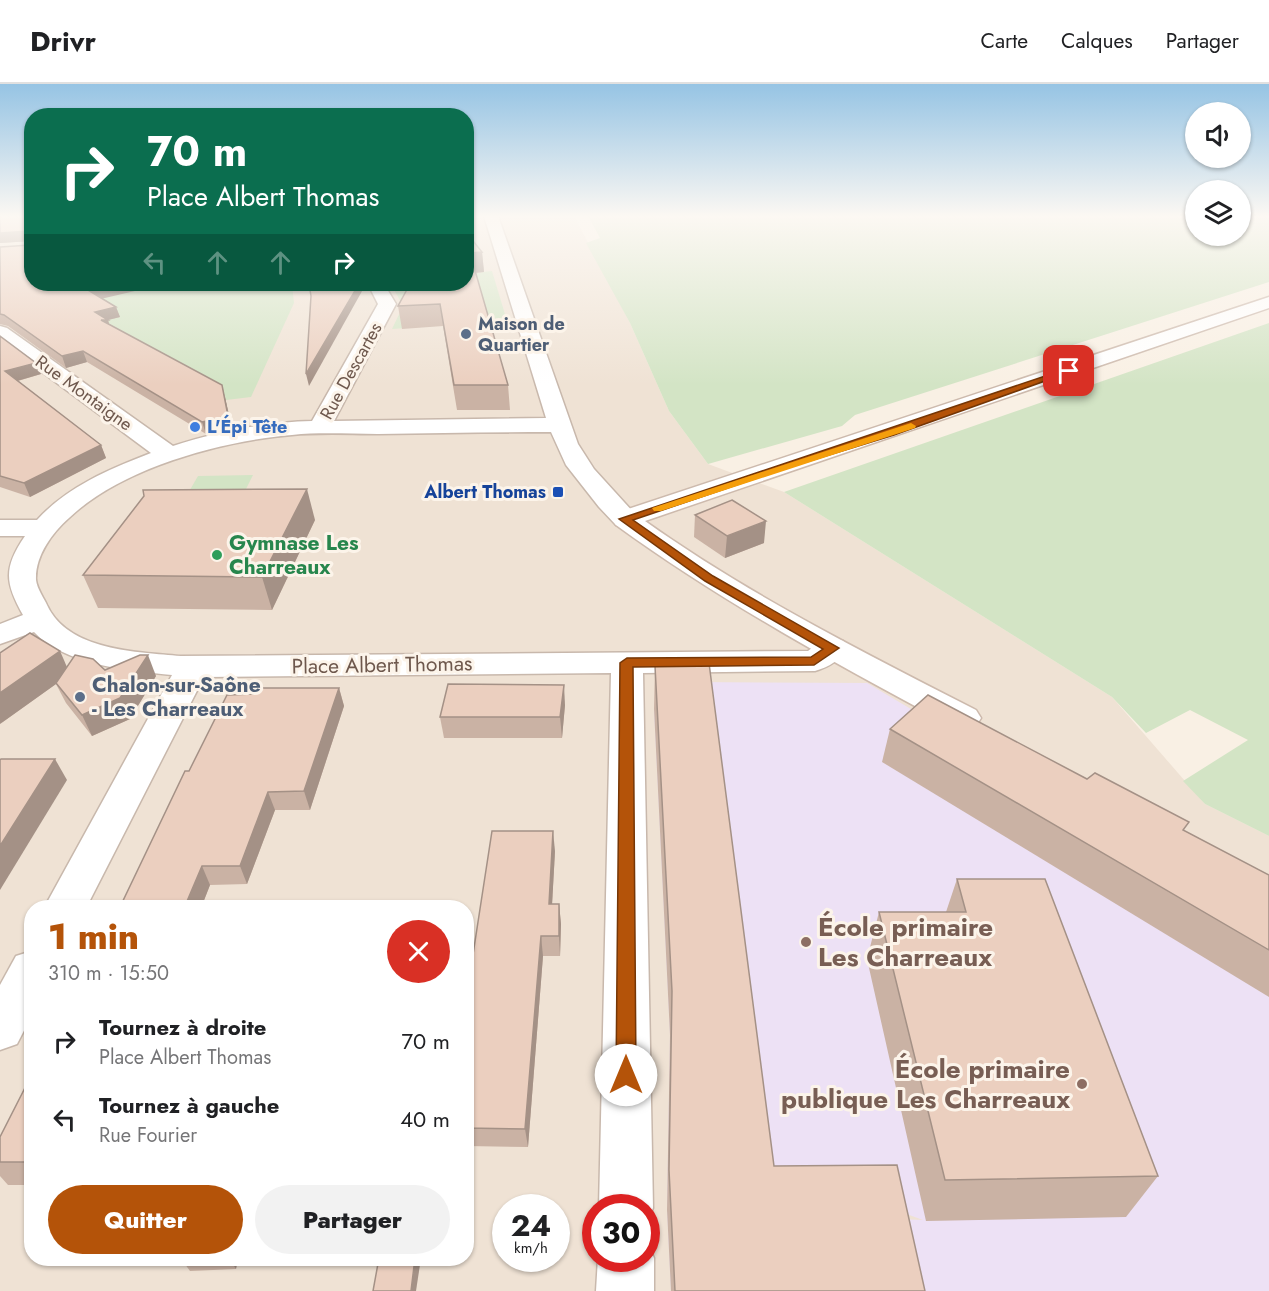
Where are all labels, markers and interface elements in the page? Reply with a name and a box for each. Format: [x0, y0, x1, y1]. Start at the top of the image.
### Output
text: Drivr [30, 21, 96, 62]
text: Carte [981, 26, 1028, 56]
text: Calques [1061, 26, 1133, 56]
text: Partager [1166, 26, 1239, 56]
map controls [1185, 102, 1251, 246]
button: sound [1185, 102, 1251, 168]
text: 70 m [147, 121, 247, 182]
icon: right [48, 132, 126, 210]
text: Place Albert Thomas [147, 177, 379, 216]
button: layers [1185, 180, 1251, 246]
icon: left [138, 246, 171, 279]
icon: ahead [201, 246, 234, 279]
icon: ahead [264, 246, 297, 279]
icon: right [327, 246, 360, 279]
place label: Maison de Quartier [478, 311, 565, 358]
street label: Rue Descartes [314, 318, 388, 424]
marker: Maison de Quartier [459, 327, 473, 341]
pin [1043, 345, 1094, 396]
street label: Rue Montaigne [30, 349, 138, 437]
icon: arrive [1052, 354, 1085, 387]
place label: L'Épi Tête [207, 414, 287, 440]
marker: L'Épi Tête [188, 420, 202, 434]
place label: Albert Thomas [423, 479, 546, 505]
marker: Albert Thomas [551, 485, 565, 499]
place label: Gymnase Les Charreaux [229, 528, 359, 582]
marker: Gymnase Les Charreaux [210, 548, 224, 562]
street label: Place Albert Thomas [291, 648, 473, 682]
place label: Chalon-sur-Saône - Les Charreaux [92, 670, 261, 724]
marker: Chalon-sur-Saône - Les Charreaux [73, 690, 87, 704]
place label: École primaire Les Charreaux [818, 908, 993, 976]
text: 1 min [48, 910, 139, 962]
button: close [387, 920, 450, 983]
marker: École primaire Les Charreaux [799, 935, 813, 949]
text: 310 m · 15:50 [48, 959, 169, 988]
text: Tournez à droite [99, 1011, 266, 1043]
icon: right [48, 1025, 81, 1058]
text: 70 m [401, 1025, 450, 1057]
text: Place Albert Thomas [99, 1043, 271, 1072]
position arrow [594, 1043, 658, 1107]
place label: École primaire publique Les Charreaux [781, 1050, 1070, 1118]
marker: École primaire publique Les Charreaux [1075, 1077, 1089, 1091]
text: Tournez à gauche [99, 1089, 279, 1121]
icon: left [48, 1103, 81, 1136]
text: 40 m [400, 1103, 450, 1135]
text: Rue Fourier [99, 1121, 197, 1150]
button: Quitter [48, 1185, 243, 1254]
button: Partager [255, 1185, 450, 1254]
speed limit sign: 30 [582, 1194, 660, 1272]
text: 24 [511, 1204, 551, 1247]
text: km/h [514, 1237, 548, 1259]

